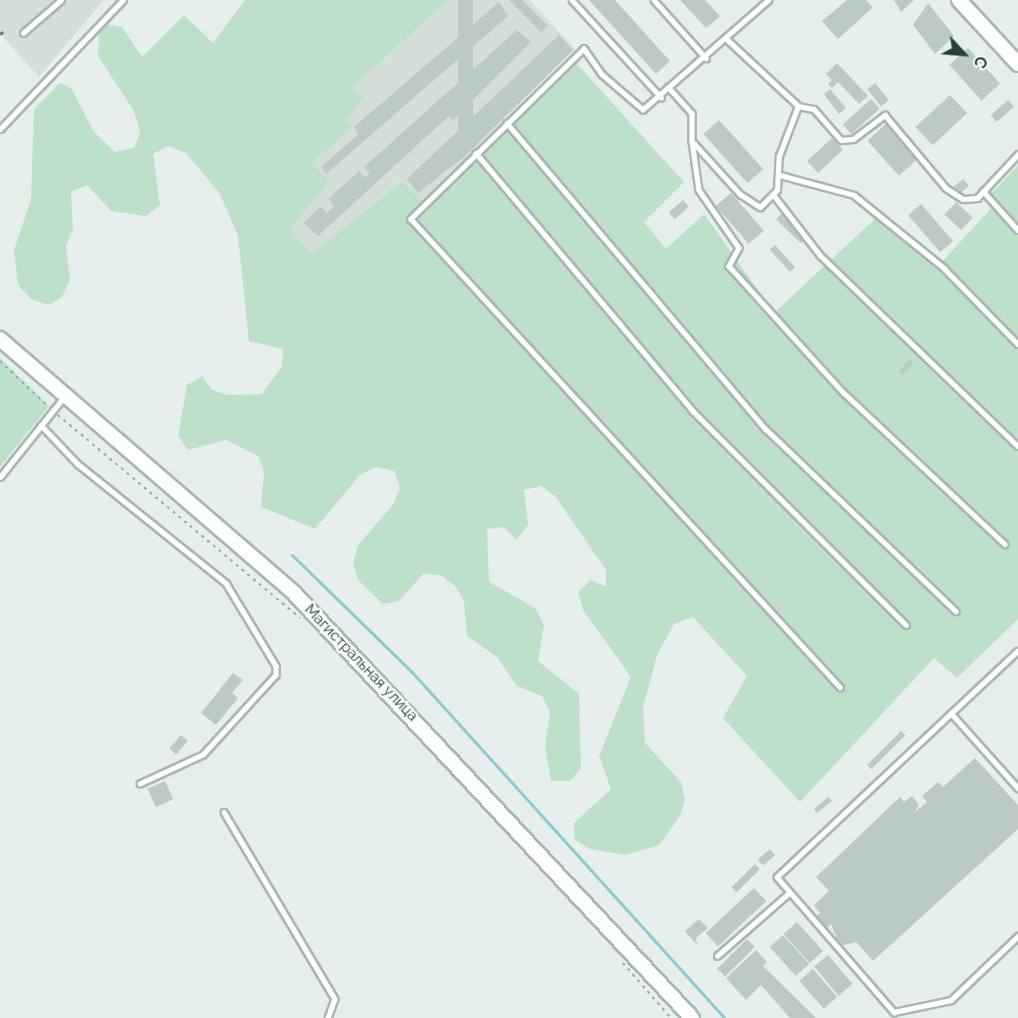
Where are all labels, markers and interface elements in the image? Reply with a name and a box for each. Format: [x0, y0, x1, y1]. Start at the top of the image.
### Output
north arrow [934, 24, 994, 84]
text: С [970, 53, 992, 71]
street label: Магистральная улица [300, 601, 422, 725]

